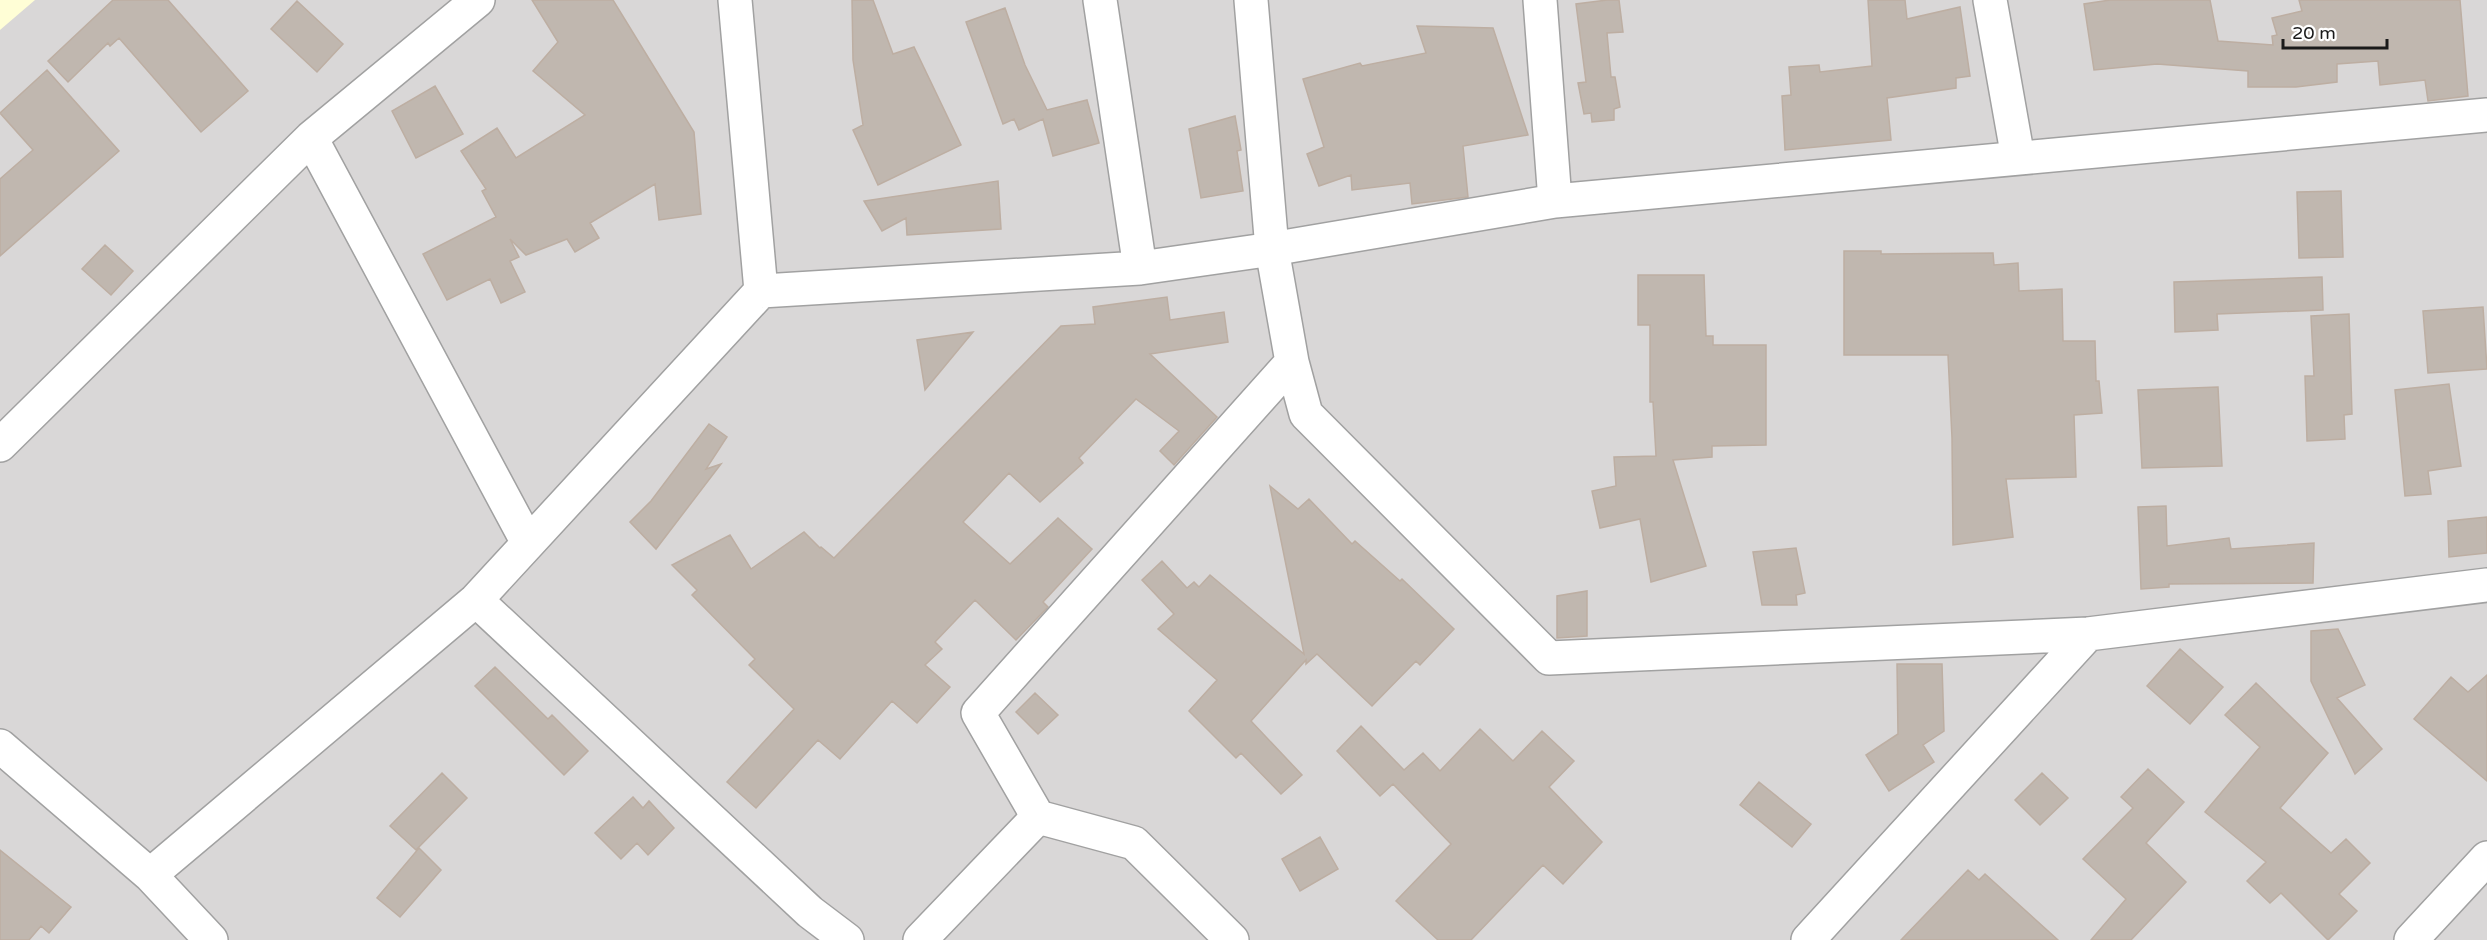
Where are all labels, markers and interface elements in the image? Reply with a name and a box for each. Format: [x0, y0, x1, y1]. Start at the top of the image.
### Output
scale bar [2283, 12, 2386, 50]
text: 20 m [2292, 22, 2336, 44]

